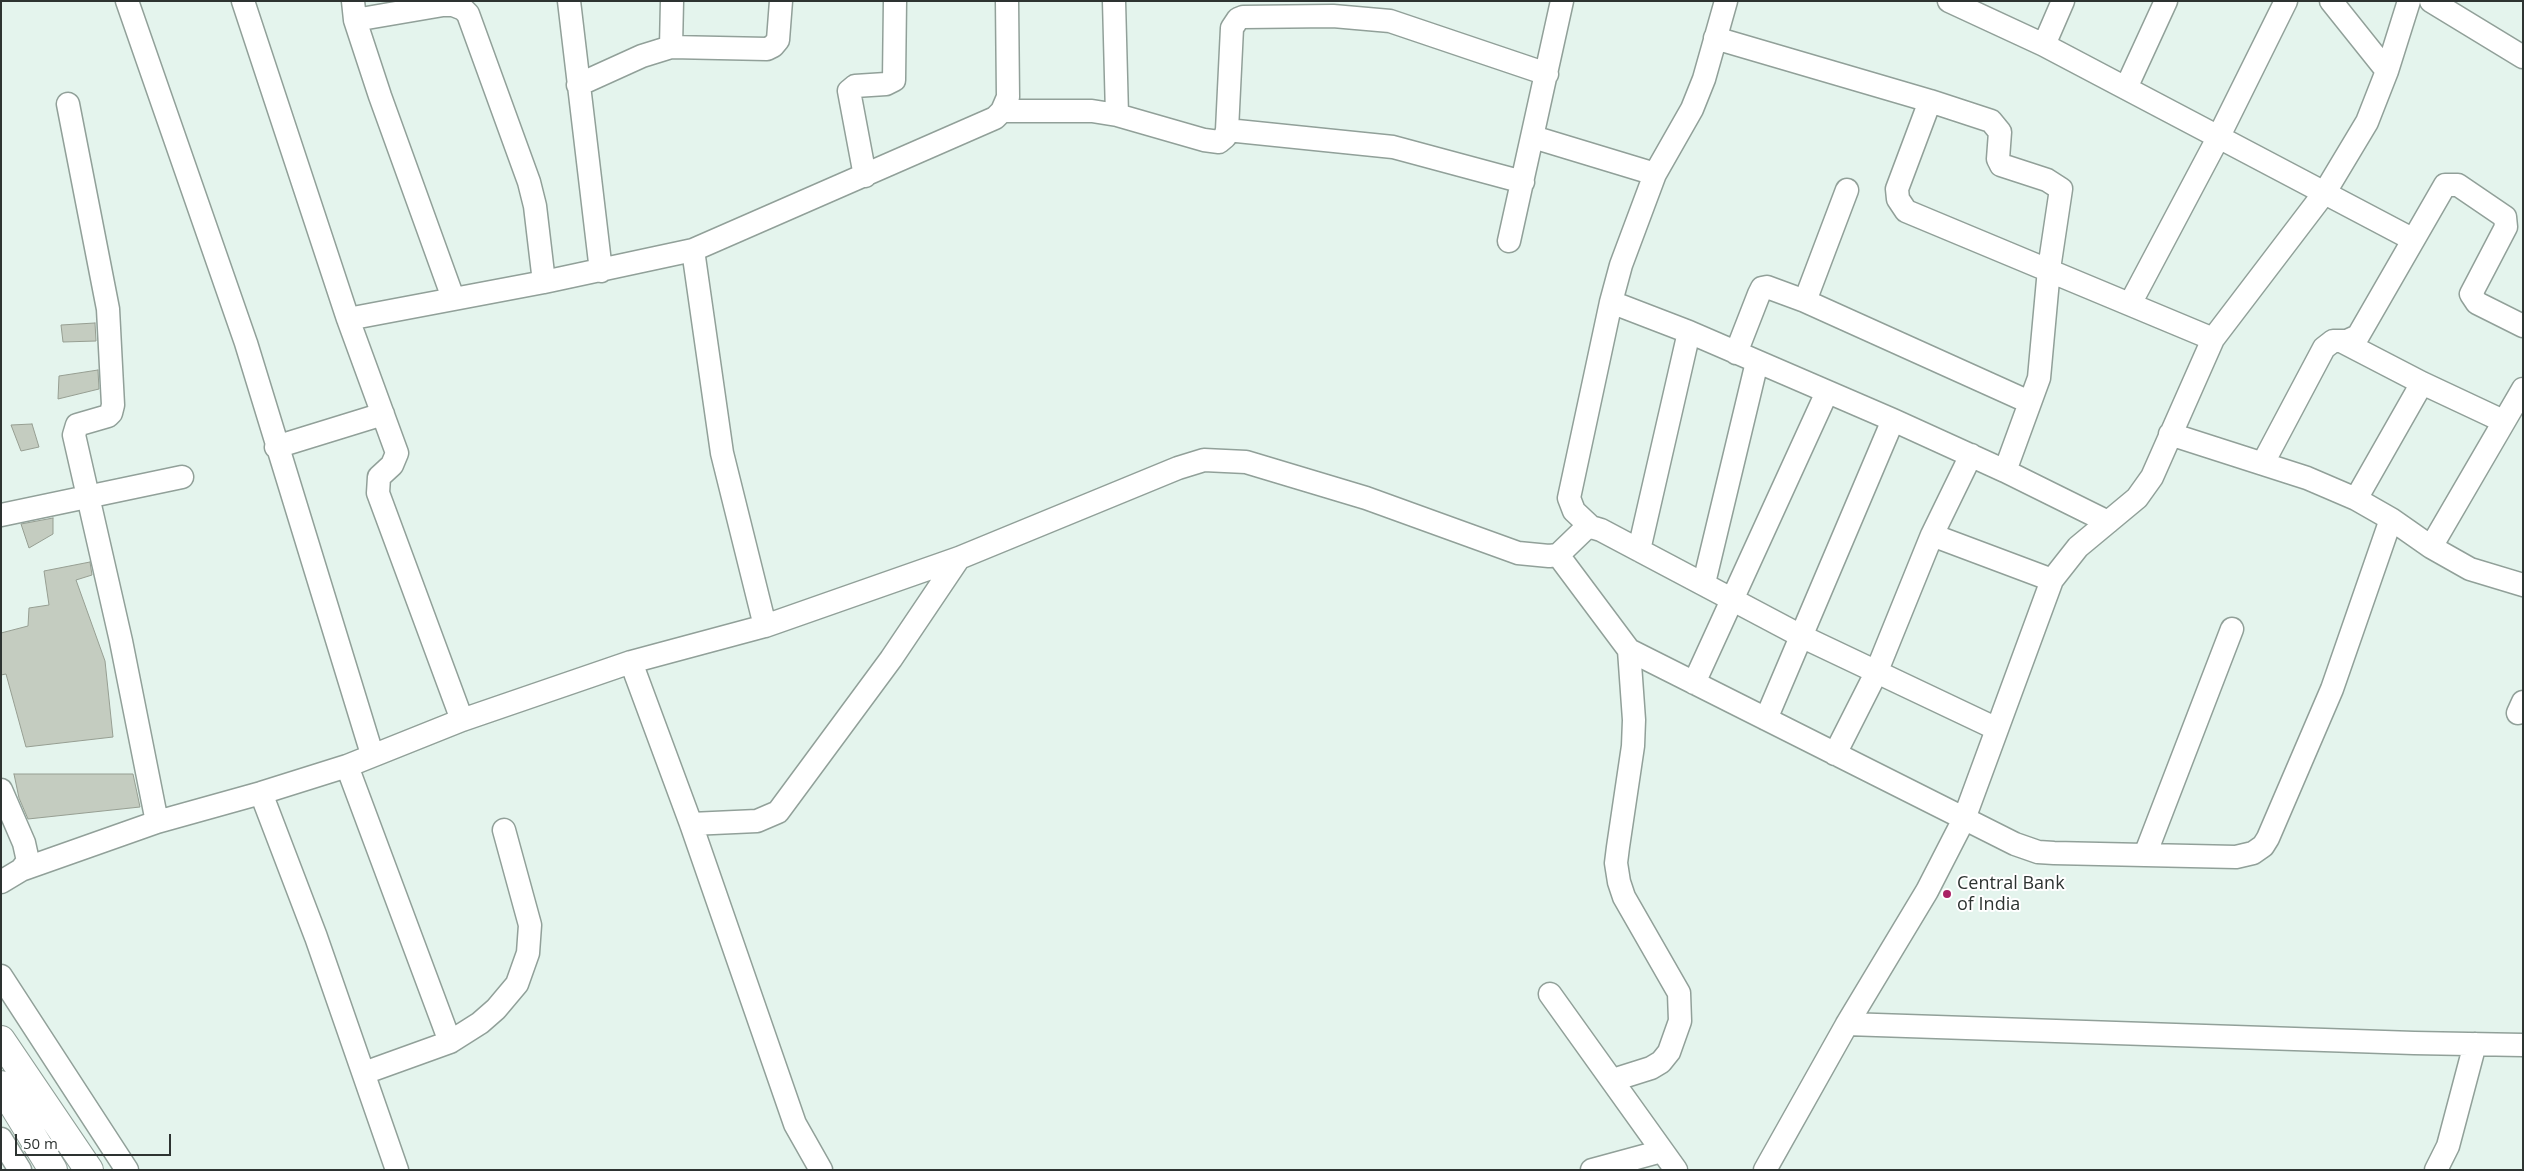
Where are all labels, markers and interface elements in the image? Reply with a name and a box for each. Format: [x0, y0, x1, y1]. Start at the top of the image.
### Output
place label: Central Bank of India [1957, 873, 2065, 916]
marker: Central Bank of India [1941, 888, 1953, 900]
scale bar [18, 1124, 174, 1156]
text: 50 m [23, 1133, 58, 1153]

